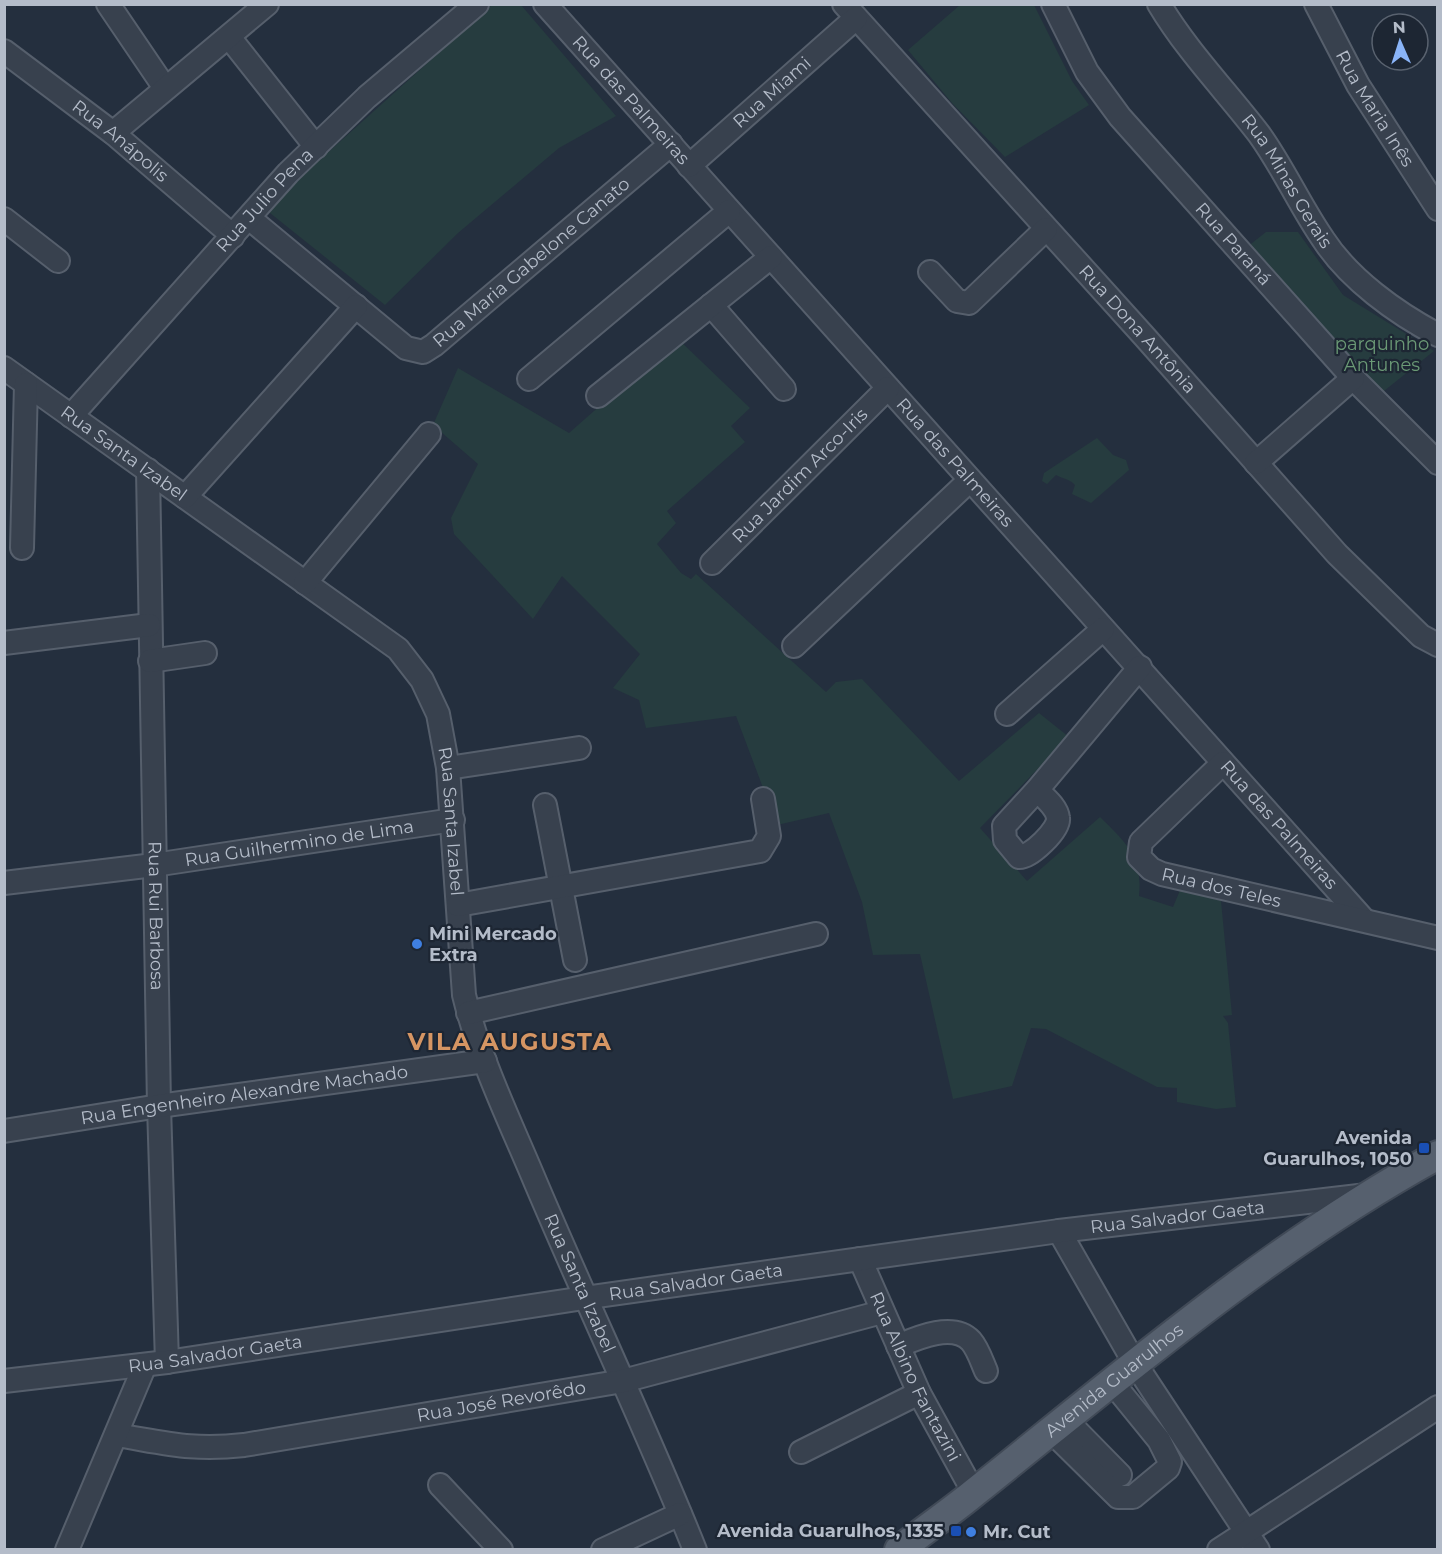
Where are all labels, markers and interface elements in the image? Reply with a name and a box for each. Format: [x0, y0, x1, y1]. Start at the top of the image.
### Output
north arrow [1370, 12, 1430, 72]
text: N [1392, 18, 1406, 37]
street label: Rua das Palmeiras [568, 31, 695, 169]
street label: Rua Maria Inês [1331, 46, 1419, 171]
street label: Rua Miami [728, 52, 816, 133]
street label: Rua Anápolis [68, 95, 173, 187]
street label: Rua Minas Gerais [1237, 110, 1337, 253]
street label: Rua Julio Pena [211, 144, 318, 257]
street label: Rua Maria Gabelone Canato [428, 173, 634, 352]
street label: Rua Paraná [1191, 198, 1276, 290]
street label: Rua Dona Antônia [1074, 260, 1201, 398]
park label: parquinho Antunes [1335, 333, 1429, 376]
street label: Rua das Palmeiras [891, 393, 1018, 532]
street label: Rua Santa Izabel [56, 401, 191, 506]
street label: Rua Jardim Arco-Iris [727, 403, 873, 548]
street label: Rua Santa Izabel [433, 745, 468, 897]
street label: Rua das Palmeiras [1215, 756, 1342, 894]
street label: Rua Guilhermino de Lima [183, 815, 415, 871]
street label: Rua Rui Barbosa [143, 841, 168, 991]
street label: Rua dos Teles [1159, 863, 1284, 912]
place label: Mini Mercado Extra [429, 923, 557, 966]
marker: Mini Mercado Extra [410, 937, 424, 951]
district label: VILA AUGUSTA [407, 1027, 612, 1056]
street label: Rua Engenheiro Alexandre Machado [79, 1061, 409, 1129]
place label: Avenida Guarulhos, 1050 [1263, 1127, 1412, 1170]
marker: Avenida Guarulhos, 1050 [1417, 1141, 1431, 1155]
street label: Rua Salvador Gaeta [1089, 1196, 1266, 1238]
street label: Rua Santa Izabel [539, 1210, 620, 1356]
street label: Rua Salvador Gaeta [607, 1259, 784, 1305]
street label: Rua Albino Fantazini [865, 1288, 966, 1465]
street label: Avenida Guarulhos [1041, 1319, 1188, 1442]
street label: Rua Salvador Gaeta [127, 1330, 304, 1377]
street label: Rua José Revorêdo [415, 1376, 588, 1427]
place label: Avenida Guarulhos, 1335 [716, 1520, 944, 1542]
place label: Mr. Cut [983, 1521, 1051, 1543]
marker: Avenida Guarulhos, 1335 [949, 1524, 963, 1538]
marker: Mr. Cut [964, 1525, 978, 1539]

